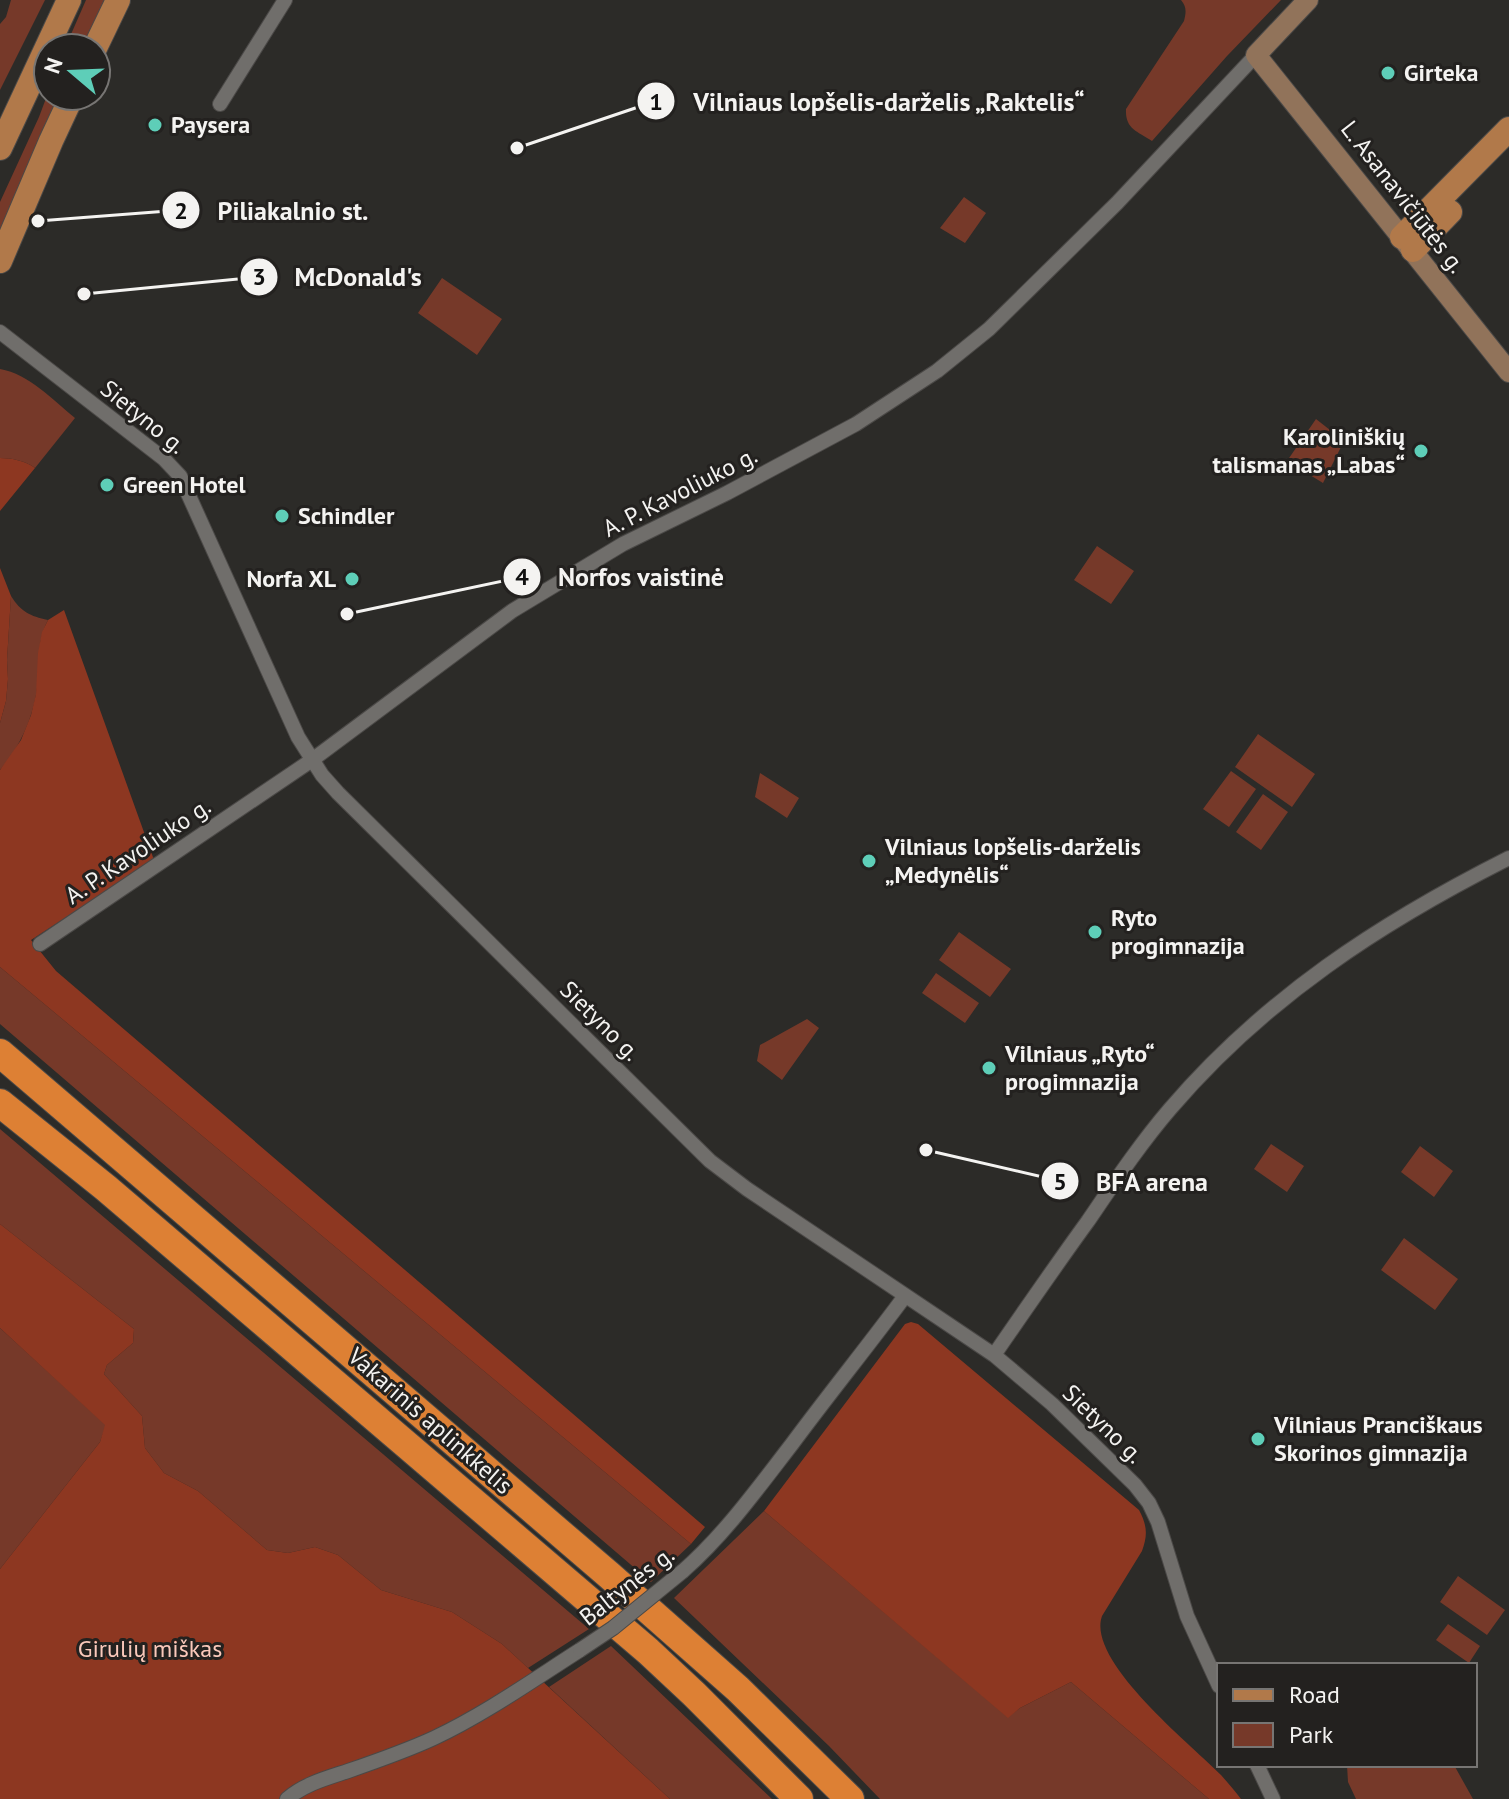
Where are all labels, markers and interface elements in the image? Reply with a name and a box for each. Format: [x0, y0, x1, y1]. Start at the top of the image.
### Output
north arrow [32, 32, 112, 112]
text: N [37, 54, 69, 77]
place label: Girteka [1404, 57, 1478, 88]
marker: Girteka [1379, 64, 1397, 82]
callout: Vilniaus lopšelis-darželis „Raktelis“ [636, 76, 1101, 126]
text: Vilniaus lopšelis-darželis „Raktelis“ [692, 85, 1085, 118]
text: 1 [649, 86, 663, 117]
place label: Paysera [171, 109, 250, 140]
street label: L. Asanavičiūtės g. [1334, 114, 1473, 279]
marker: Paysera [146, 116, 164, 134]
callout: Piliakalnio st. [161, 185, 384, 235]
text: Piliakalnio st. [218, 194, 368, 227]
text: 2 [174, 195, 188, 226]
callout: McDonald's [239, 252, 438, 302]
text: McDonald's [294, 260, 422, 293]
text: 3 [252, 261, 266, 292]
street label: Sietyno g. [94, 373, 192, 460]
place label: Karoliniškių talismanas „Labas“ [1213, 421, 1405, 480]
street label: A. P. Kavoliuko g. [597, 439, 762, 544]
marker: Karoliniškių talismanas „Labas“ [1412, 442, 1430, 460]
place label: Green Hotel [123, 469, 246, 500]
marker: Green Hotel [98, 476, 116, 494]
place label: Schindler [298, 500, 395, 531]
marker: Schindler [273, 507, 291, 525]
callout: Norfos vaistinė [502, 552, 741, 602]
text: Norfos vaistinė [558, 560, 724, 593]
text: 4 [515, 561, 529, 592]
place label: Norfa XL [246, 563, 337, 594]
marker: Norfa XL [343, 570, 361, 588]
street label: A. P. Kavoliuko g. [59, 790, 217, 911]
place label: Vilniaus lopšelis-darželis „Medynėlis“ [884, 831, 1141, 890]
marker: Vilniaus lopšelis-darželis „Medynėlis“ [860, 852, 878, 870]
place label: Ryto progimnazija [1111, 902, 1245, 961]
marker: Ryto progimnazija [1086, 923, 1104, 941]
street label: Sietyno g. [554, 974, 647, 1067]
place label: Vilniaus „Ryto“ progimnazija [1004, 1038, 1155, 1097]
marker: Vilniaus „Ryto“ progimnazija [980, 1059, 998, 1077]
callout: BFA arena [1040, 1156, 1225, 1206]
text: BFA arena [1096, 1165, 1208, 1198]
text: 5 [1053, 1166, 1067, 1197]
street label: Vakarinis aplinkkelis [341, 1340, 519, 1501]
street label: Sietyno g. [1056, 1377, 1150, 1470]
place label: Vilniaus Pranciškaus Skorinos gimnazija [1273, 1409, 1483, 1468]
marker: Vilniaus Pranciškaus Skorinos gimnazija [1249, 1430, 1267, 1448]
street label: Baltynės g. [573, 1539, 680, 1632]
park label: Girulių miškas [78, 1633, 222, 1664]
legend [1217, 1663, 1477, 1767]
text: Road [1289, 1679, 1340, 1710]
text: Park [1289, 1719, 1334, 1750]

